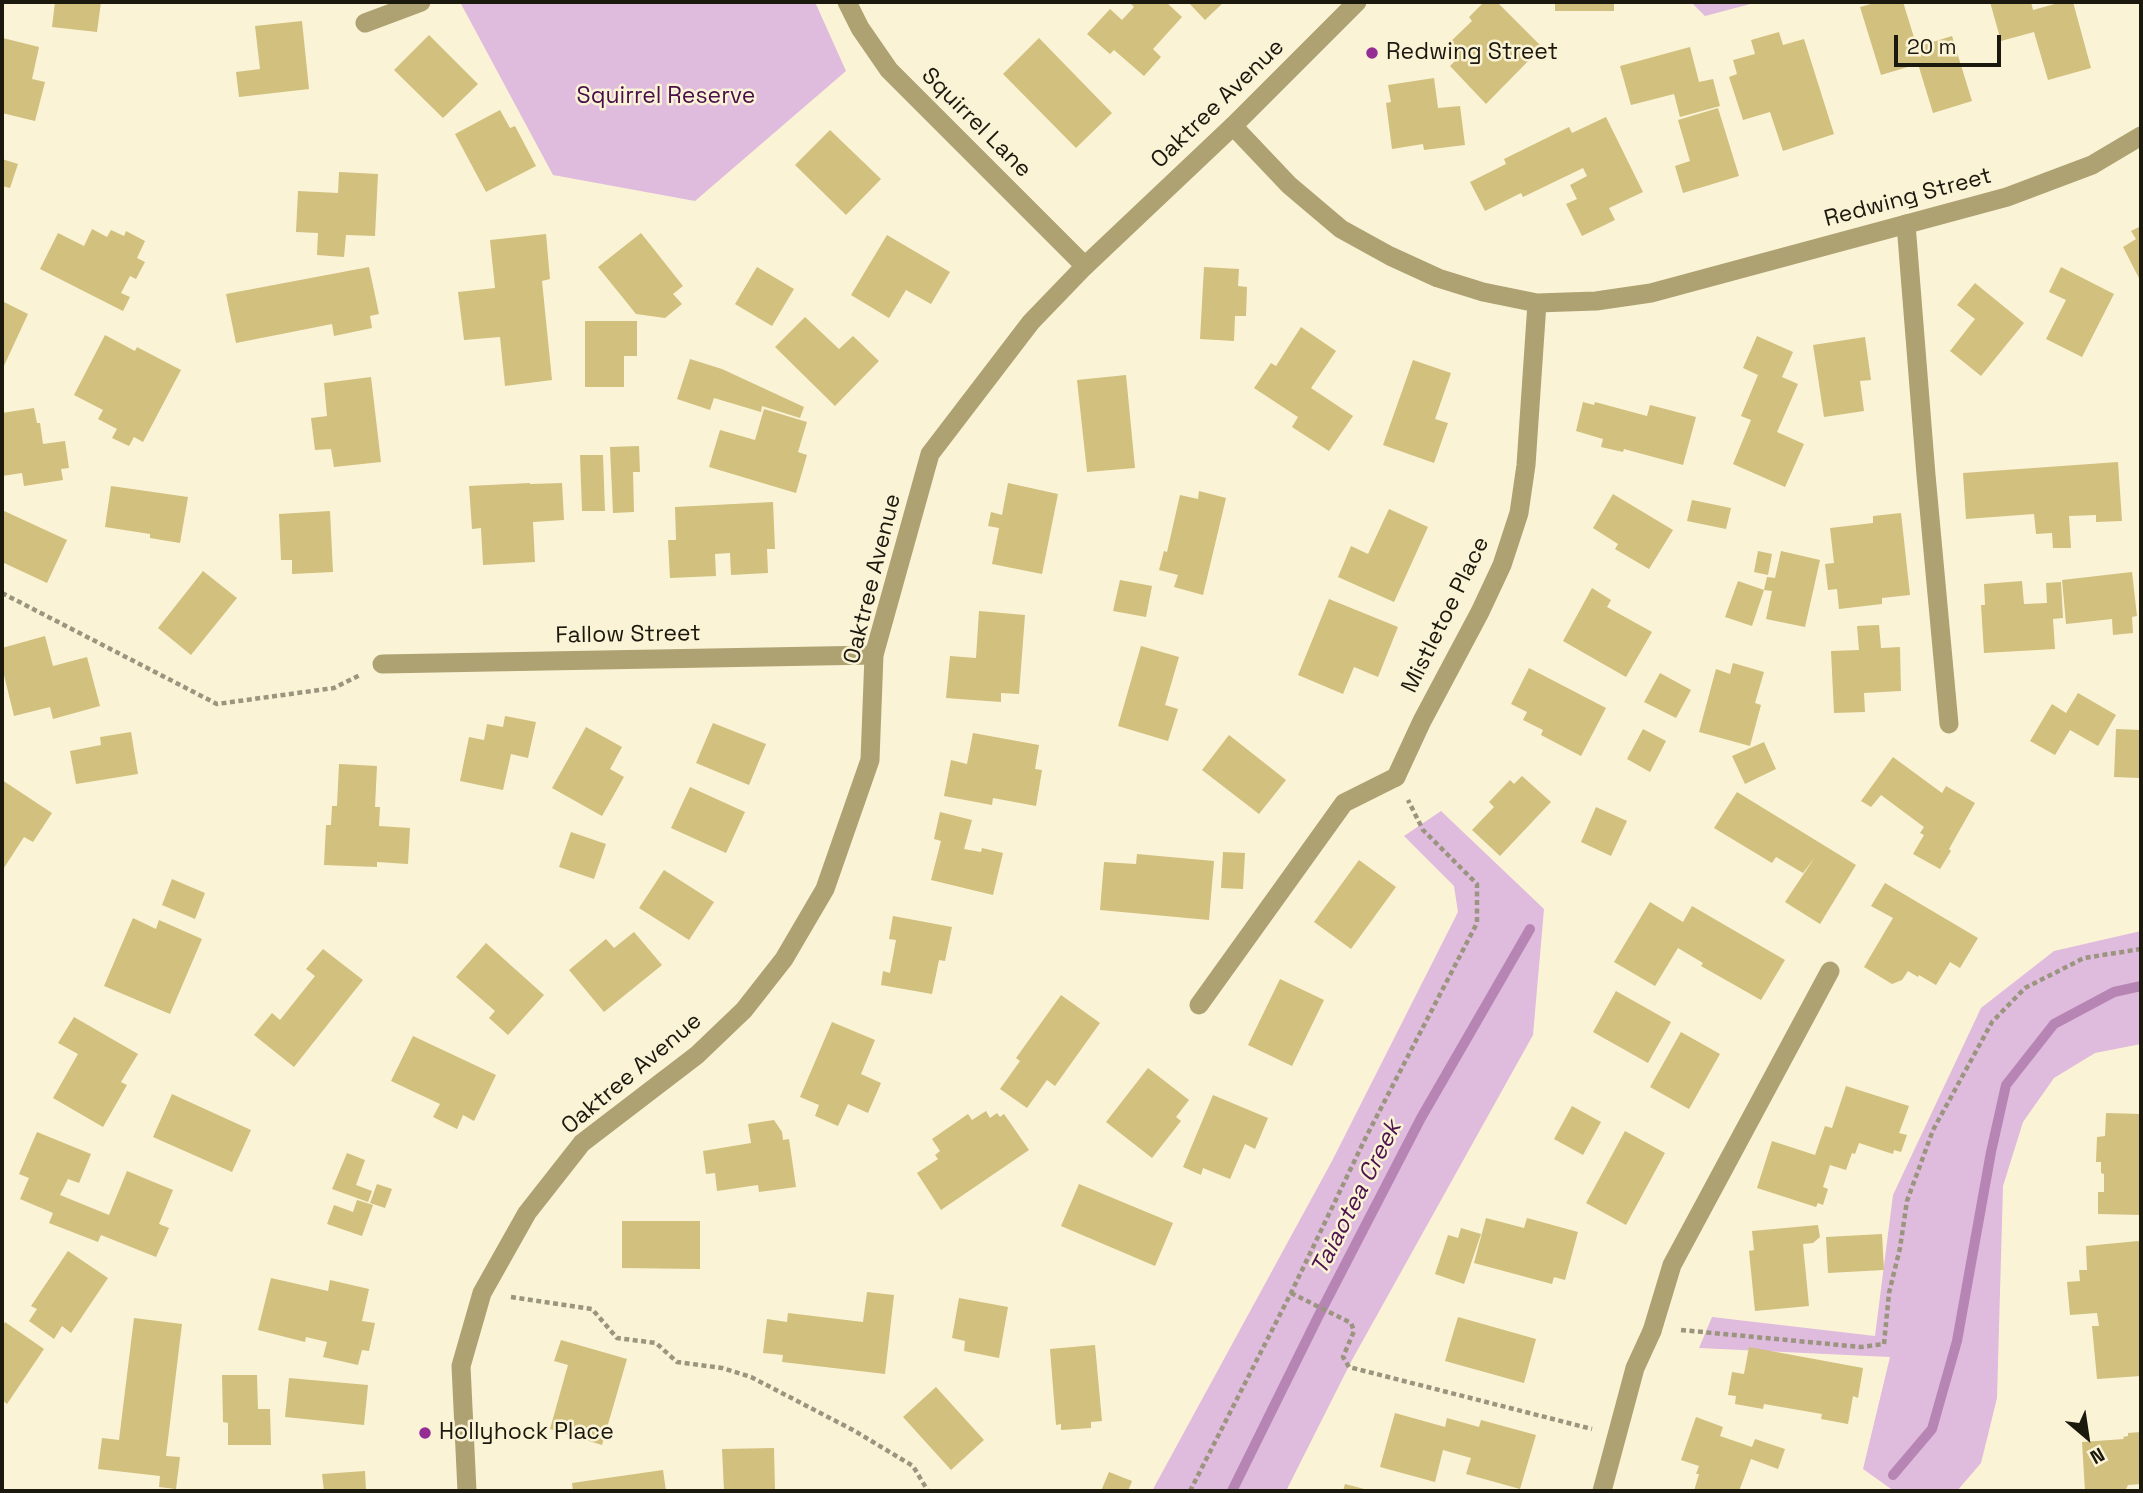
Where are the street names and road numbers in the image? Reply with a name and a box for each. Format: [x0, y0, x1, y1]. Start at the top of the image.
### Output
street label: Oaktree Avenue [1146, 34, 1290, 174]
street label: Squirrel Lane [915, 62, 1037, 184]
street label: Redwing Street [1821, 162, 1995, 234]
street label: Oaktree Avenue [839, 491, 907, 667]
street label: Mistletoe Place [1396, 532, 1496, 698]
street label: Fallow Street [555, 620, 701, 650]
street label: Oaktree Avenue [556, 1007, 708, 1141]

